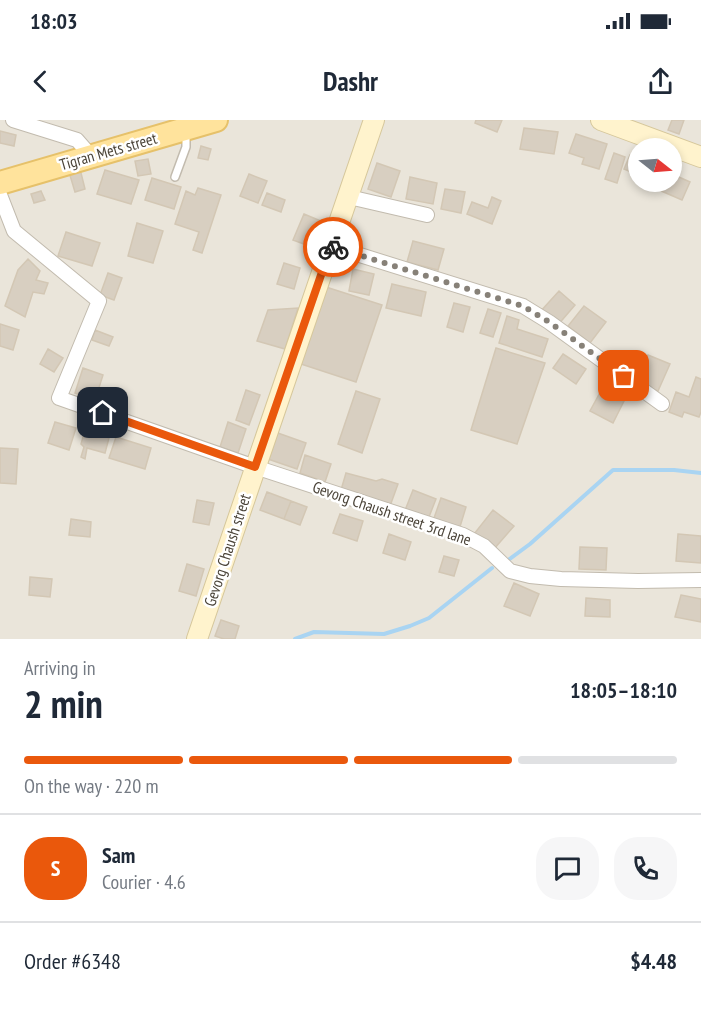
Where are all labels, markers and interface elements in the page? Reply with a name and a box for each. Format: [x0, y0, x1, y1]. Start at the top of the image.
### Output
text: 18:03 [30, 7, 78, 35]
text: Dashr [323, 64, 378, 98]
icon: back [24, 65, 57, 98]
icon: share [644, 65, 677, 98]
street label: Tigran Mets street [57, 127, 160, 174]
north arrow [628, 138, 682, 192]
map controls [628, 138, 682, 192]
courier [303, 217, 363, 277]
icon: bike [317, 231, 350, 264]
pin [598, 350, 649, 401]
icon: bag [607, 359, 640, 392]
pin [77, 387, 128, 438]
icon: home [86, 396, 119, 429]
street label: Gevorg Chaush street 3rd lane [310, 476, 474, 550]
street label: Gevorg Chaush street [199, 491, 255, 609]
text: Arriving in [24, 655, 96, 681]
text: 18:05–18:10 [570, 676, 677, 704]
text: 2 min [24, 678, 103, 729]
text: On the way · 220 m [24, 773, 159, 799]
button: chat [536, 837, 599, 900]
button: phone [614, 837, 677, 900]
text: Sam [102, 841, 135, 869]
text: S [51, 854, 60, 882]
text: Courier · 4.6 [102, 869, 186, 895]
text: Order #6348 [24, 947, 121, 975]
text: $4.48 [630, 947, 677, 975]

